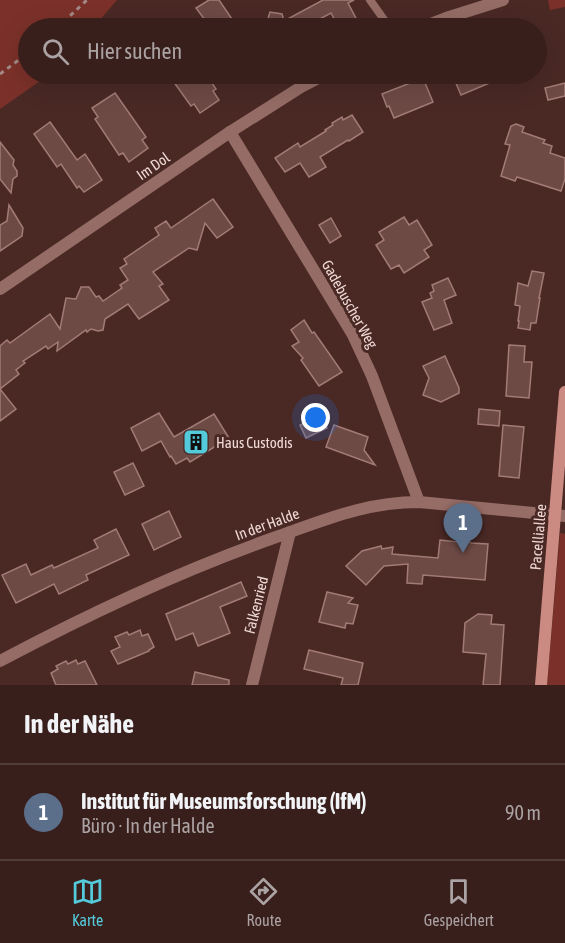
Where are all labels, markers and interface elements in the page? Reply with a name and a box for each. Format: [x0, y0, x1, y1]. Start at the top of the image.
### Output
search box [18, 18, 547, 84]
icon: search [39, 35, 72, 68]
text: Hier suchen [87, 38, 182, 64]
street label: Im Dol [133, 149, 173, 183]
street label: Gadebuscher Weg [319, 257, 382, 352]
your location [301, 403, 330, 432]
building icon: Haus Custodis [181, 427, 211, 457]
place label: Haus Custodis [216, 434, 293, 451]
street label: Pacelliallee [527, 503, 549, 571]
street label: In der Halde [233, 504, 302, 543]
pin: 1 [444, 504, 482, 553]
street label: Falkenried [241, 574, 271, 636]
text: In der Nähe [24, 709, 134, 739]
text: Institut für Museumsforschung (IfM) [81, 788, 367, 814]
text: 1 [39, 801, 48, 824]
text: 90 m [505, 801, 541, 824]
text: Büro · In der Halde [81, 814, 215, 837]
tab: Karte [71, 875, 104, 929]
tab: Route [246, 875, 281, 929]
tab: Gespeichert [424, 875, 494, 929]

